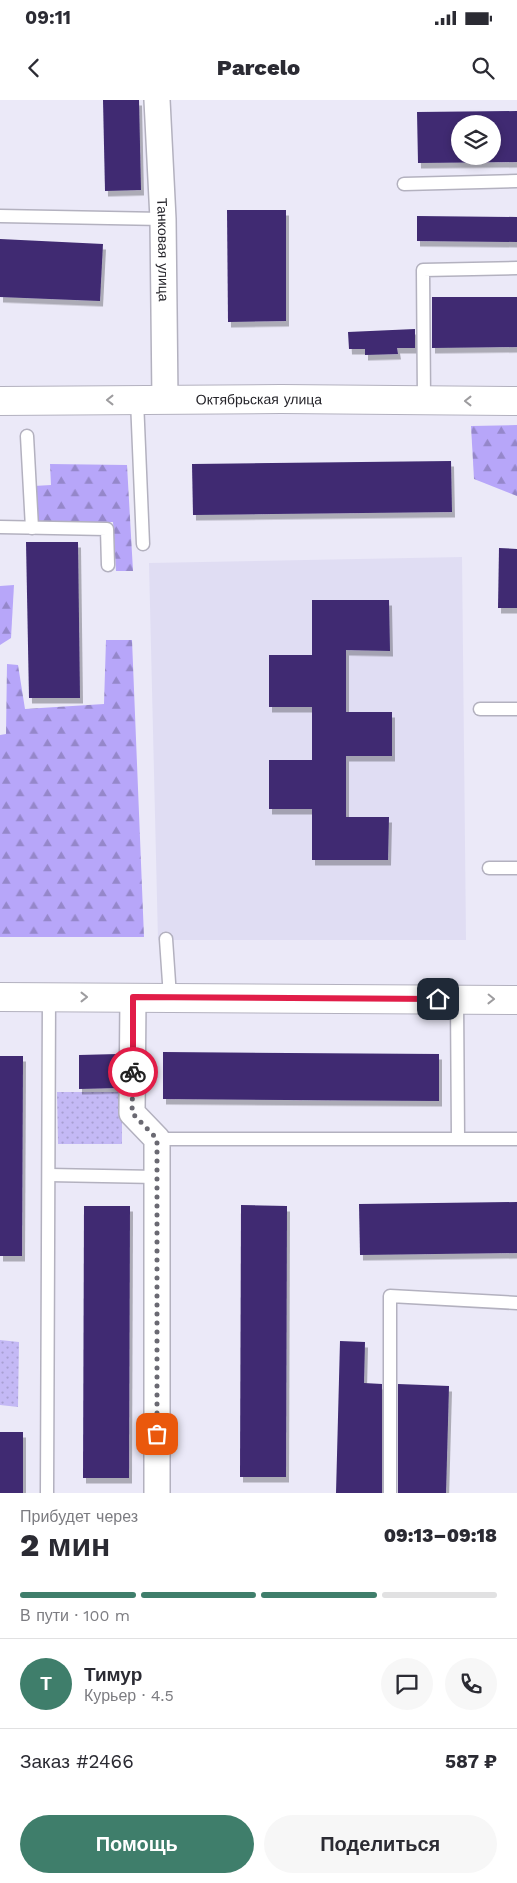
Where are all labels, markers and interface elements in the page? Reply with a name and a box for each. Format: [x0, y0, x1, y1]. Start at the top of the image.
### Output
text: 09:11 [25, 6, 71, 29]
icon: back [20, 54, 48, 82]
icon: search [469, 54, 497, 82]
text: Parcelo [217, 55, 300, 80]
map controls [451, 115, 501, 165]
button: layers [451, 115, 501, 165]
street label: Танковая улица [154, 198, 172, 302]
street label: Октябрьская улица [196, 391, 322, 408]
one-way arrow [106, 395, 114, 405]
one-way arrow [464, 396, 472, 406]
pin [417, 978, 459, 1020]
icon: home [424, 985, 452, 1013]
one-way arrow [80, 992, 88, 1002]
one-way arrow [488, 994, 495, 1004]
courier [108, 1047, 158, 1097]
icon: bike [119, 1058, 147, 1086]
pin [136, 1413, 178, 1455]
icon: bag [143, 1420, 171, 1448]
text: Прибудет через [20, 1507, 138, 1526]
text: 09:13–09:18 [384, 1524, 497, 1547]
text: 2 мин [20, 1526, 110, 1564]
text: В пути · 100 m [20, 1606, 130, 1625]
button: chat [381, 1658, 433, 1710]
button: phone [445, 1658, 497, 1710]
text: Тимур [84, 1663, 142, 1686]
text: Т [40, 1672, 52, 1695]
text: Курьер · 4.5 [84, 1686, 174, 1705]
text: Заказ #2466 [20, 1750, 134, 1773]
text: 587 ₽ [445, 1750, 497, 1773]
button: Помощь [20, 1815, 254, 1873]
button: Поделиться [264, 1815, 497, 1873]

